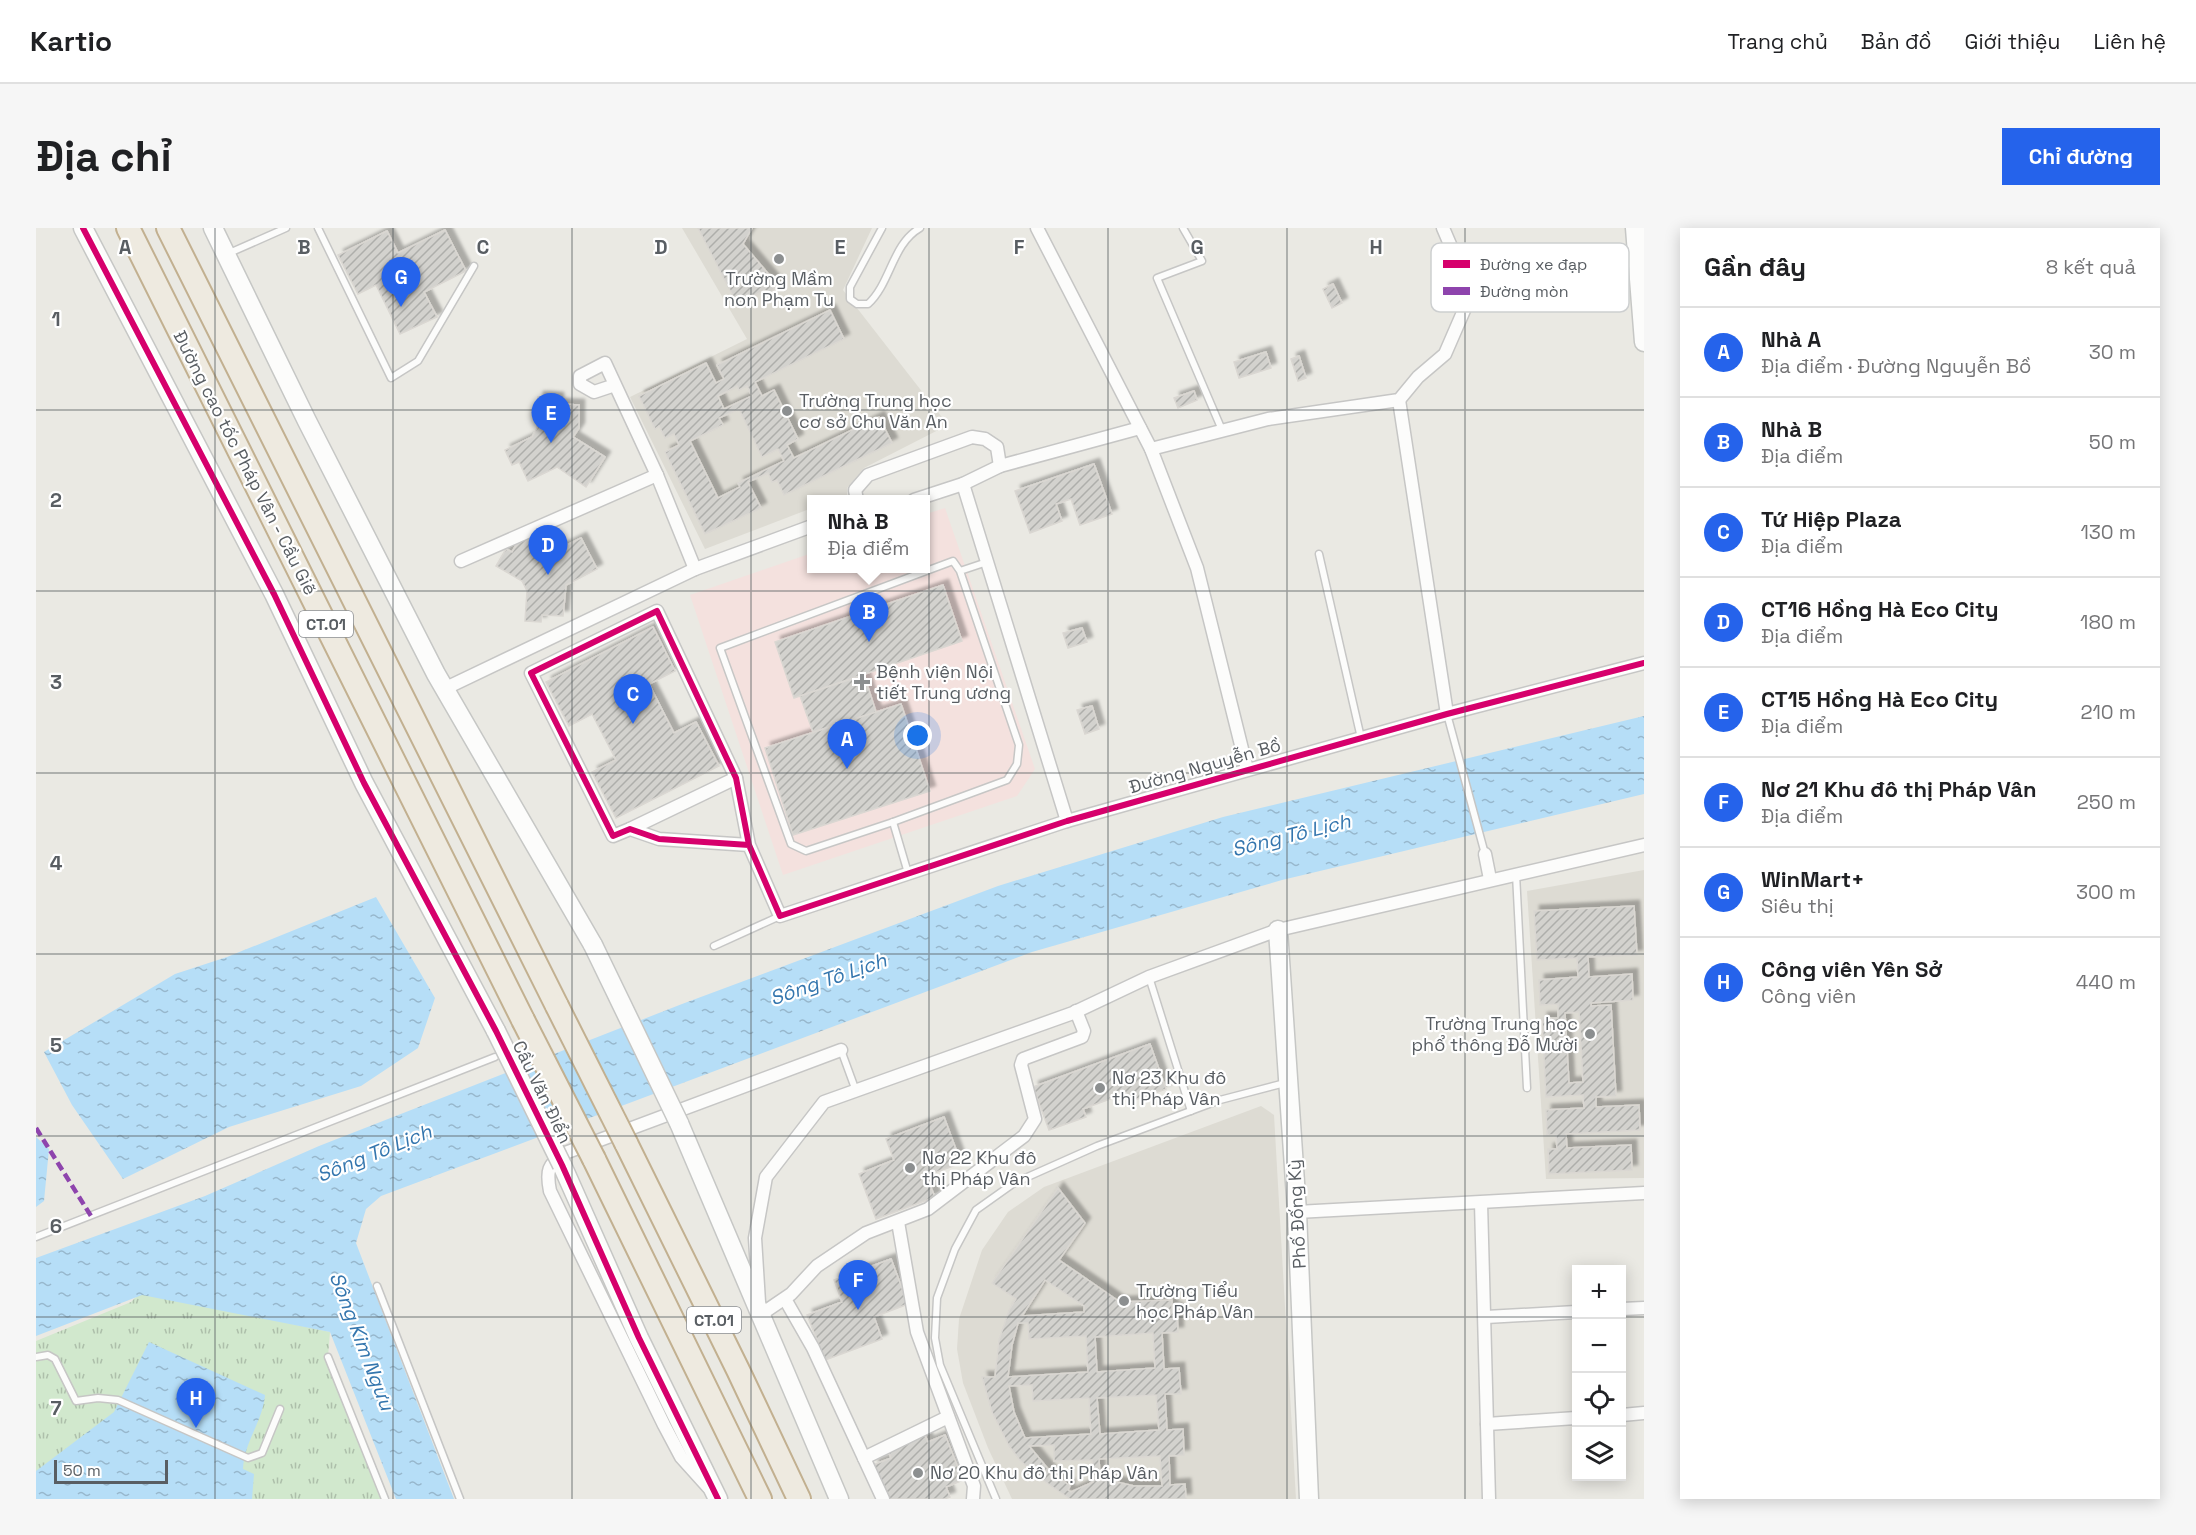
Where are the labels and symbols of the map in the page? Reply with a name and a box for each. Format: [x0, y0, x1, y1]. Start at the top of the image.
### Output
text: A [119, 234, 132, 260]
text: B [297, 234, 311, 260]
text: C [477, 234, 490, 260]
text: D [654, 234, 668, 260]
text: E [834, 234, 846, 260]
text: F [1014, 234, 1025, 260]
text: G [1190, 234, 1204, 260]
text: H [1369, 234, 1383, 260]
legend [1431, 243, 1629, 312]
marker: Trường Mầm non Phạm Tu [772, 252, 786, 266]
text: Đường xe đạp [1480, 254, 1587, 275]
pin: G [382, 257, 421, 307]
place label: Trường Mầm non Phạm Tu [724, 267, 834, 311]
text: Đường mòn [1480, 281, 1569, 302]
text: 1 [51, 306, 61, 332]
street label: Đường cao tốc Pháp Vân - Cầu Giẽ [169, 327, 322, 599]
place label: Trường Trung học cơ sở Chu Văn An [799, 389, 952, 433]
pin: E [532, 394, 570, 443]
marker: Trường Trung học cơ sở Chu Văn An [780, 404, 794, 418]
text: 2 [50, 487, 62, 513]
pin: D [528, 526, 568, 575]
pin: B [850, 592, 888, 642]
road number: CT.01 [299, 611, 353, 637]
place label: Bệnh viện Nội tiết Trung ương [876, 660, 1011, 704]
text: 3 [50, 669, 62, 695]
marker: Bệnh viện Nội tiết Trung ương [853, 673, 871, 691]
pin: C [614, 674, 652, 724]
pin: A [828, 720, 866, 769]
your location [903, 721, 932, 750]
street label: Đường Nguyễn Bồ [1126, 733, 1283, 798]
water label: Sông Tô Lịch [1229, 807, 1354, 862]
text: 4 [50, 850, 63, 876]
water label: Sông Tô Lịch [766, 947, 890, 1011]
place label: Trường Trung học phổ thông Đỗ Mười [1412, 1012, 1578, 1056]
marker: Trường Trung học phổ thông Đỗ Mười [1583, 1027, 1597, 1041]
text: 5 [50, 1032, 62, 1058]
street label: Cầu Văn Điển [508, 1037, 577, 1147]
place label: Nơ 23 Khu đô thị Pháp Vân [1112, 1066, 1227, 1110]
marker: Nơ 23 Khu đô thị Pháp Vân [1093, 1081, 1107, 1095]
water label: Sông Tô Lịch [313, 1118, 436, 1188]
place label: Nơ 22 Khu đô thị Pháp Vân [922, 1146, 1037, 1190]
street label: Phố Đống Kỳ [1282, 1159, 1311, 1269]
marker: Nơ 22 Khu đô thị Pháp Vân [903, 1161, 917, 1175]
text: 6 [50, 1213, 62, 1239]
pin: F [838, 1260, 878, 1310]
water label: Sông Kim Ngưu [324, 1268, 401, 1415]
place label: Trường Tiểu học Pháp Vân [1136, 1279, 1254, 1323]
marker: Trường Tiểu học Pháp Vân [1117, 1294, 1131, 1308]
road number: CT.01 [687, 1307, 741, 1333]
pin: H [176, 1378, 216, 1428]
text: 7 [50, 1395, 62, 1421]
scale bar [54, 1457, 168, 1484]
place label: Nơ 20 Khu đô thị Pháp Vân [930, 1461, 1158, 1484]
marker: Nơ 20 Khu đô thị Pháp Vân [911, 1466, 925, 1480]

